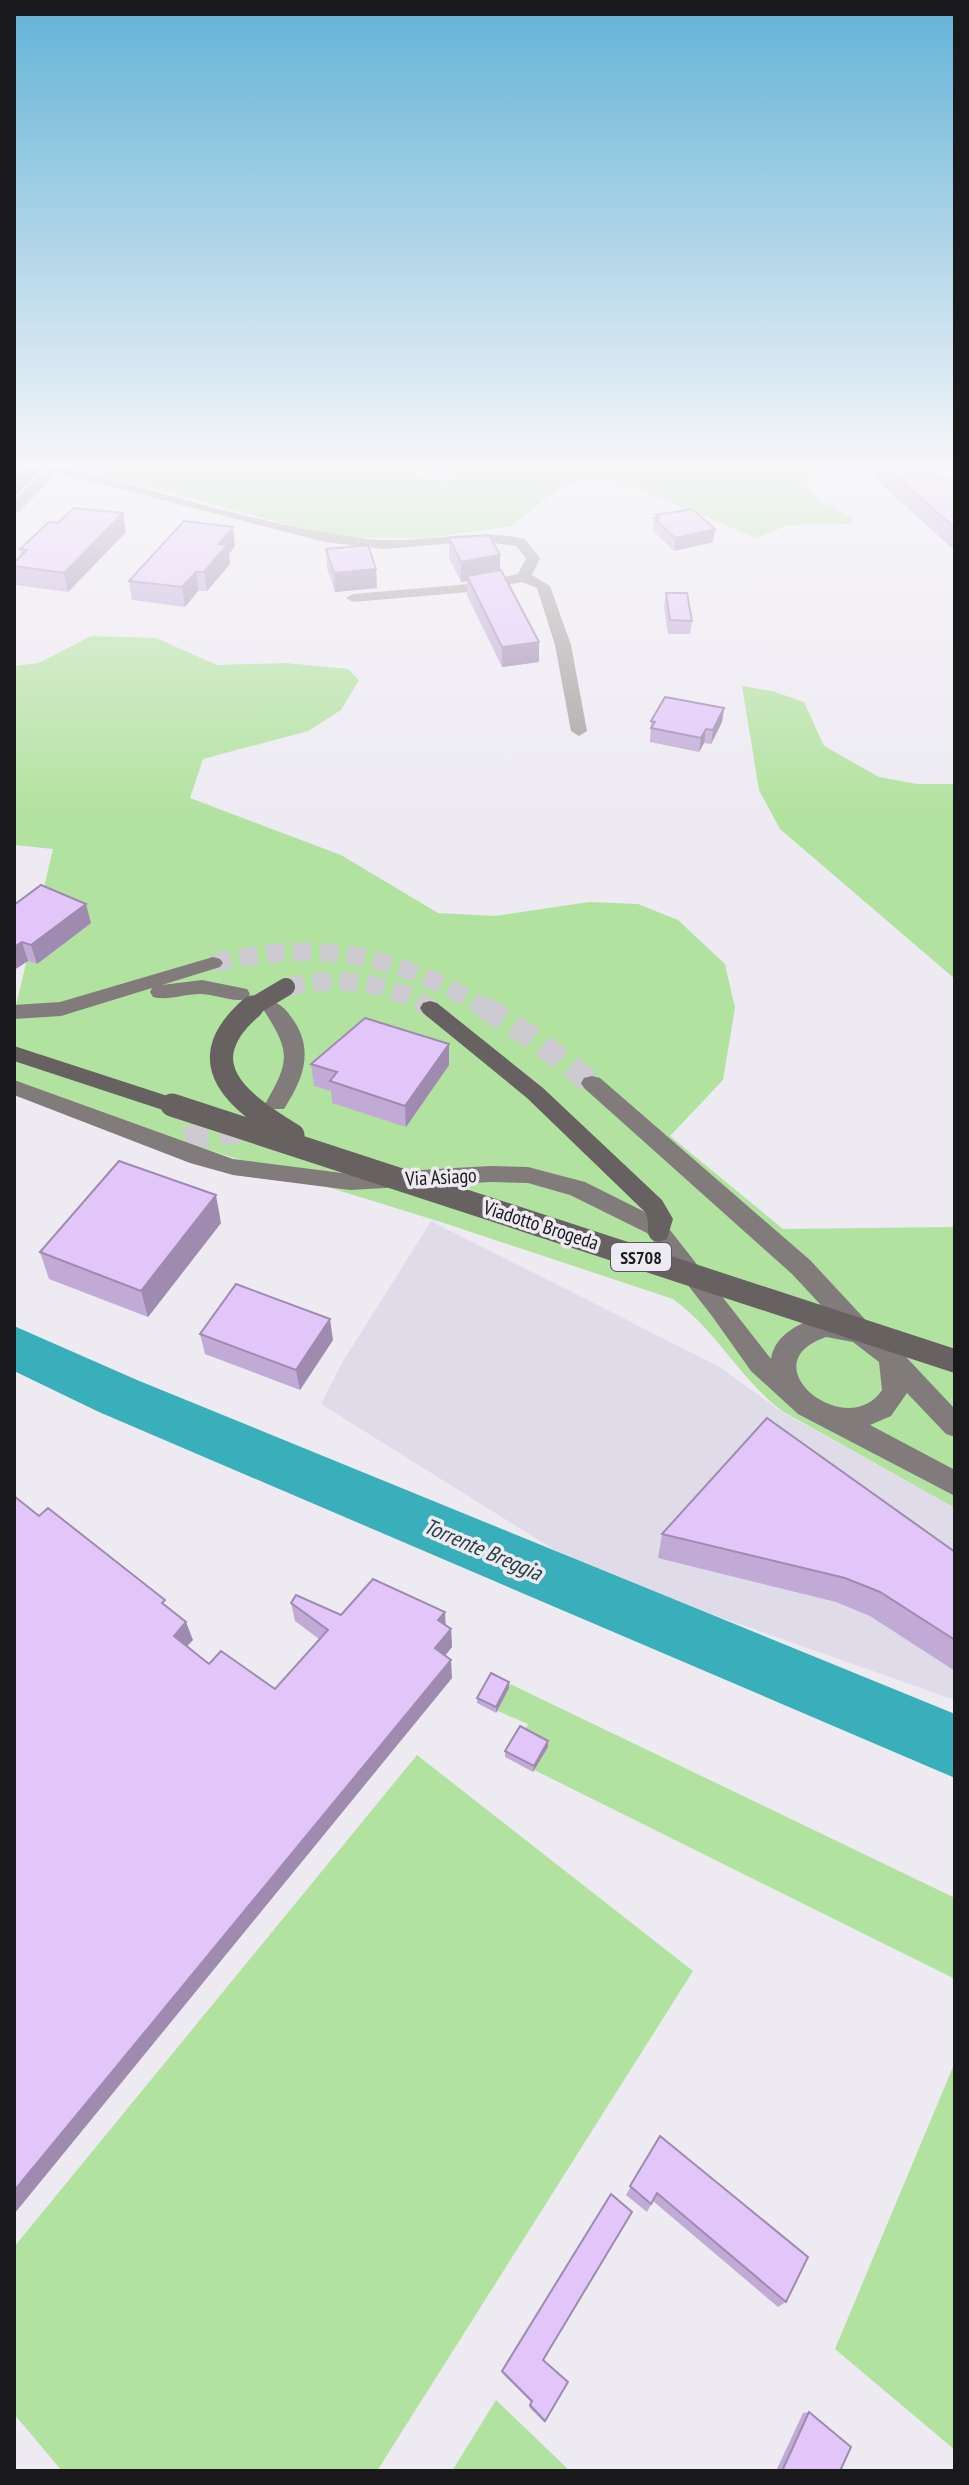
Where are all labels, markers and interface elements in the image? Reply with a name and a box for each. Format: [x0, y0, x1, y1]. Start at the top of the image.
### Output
street label: Via Asiago [404, 1162, 477, 1192]
street label: Viadotto Brogeda [479, 1194, 602, 1256]
road number: SS708 [611, 1243, 671, 1271]
water label: Torrente Breggia [420, 1512, 547, 1587]

